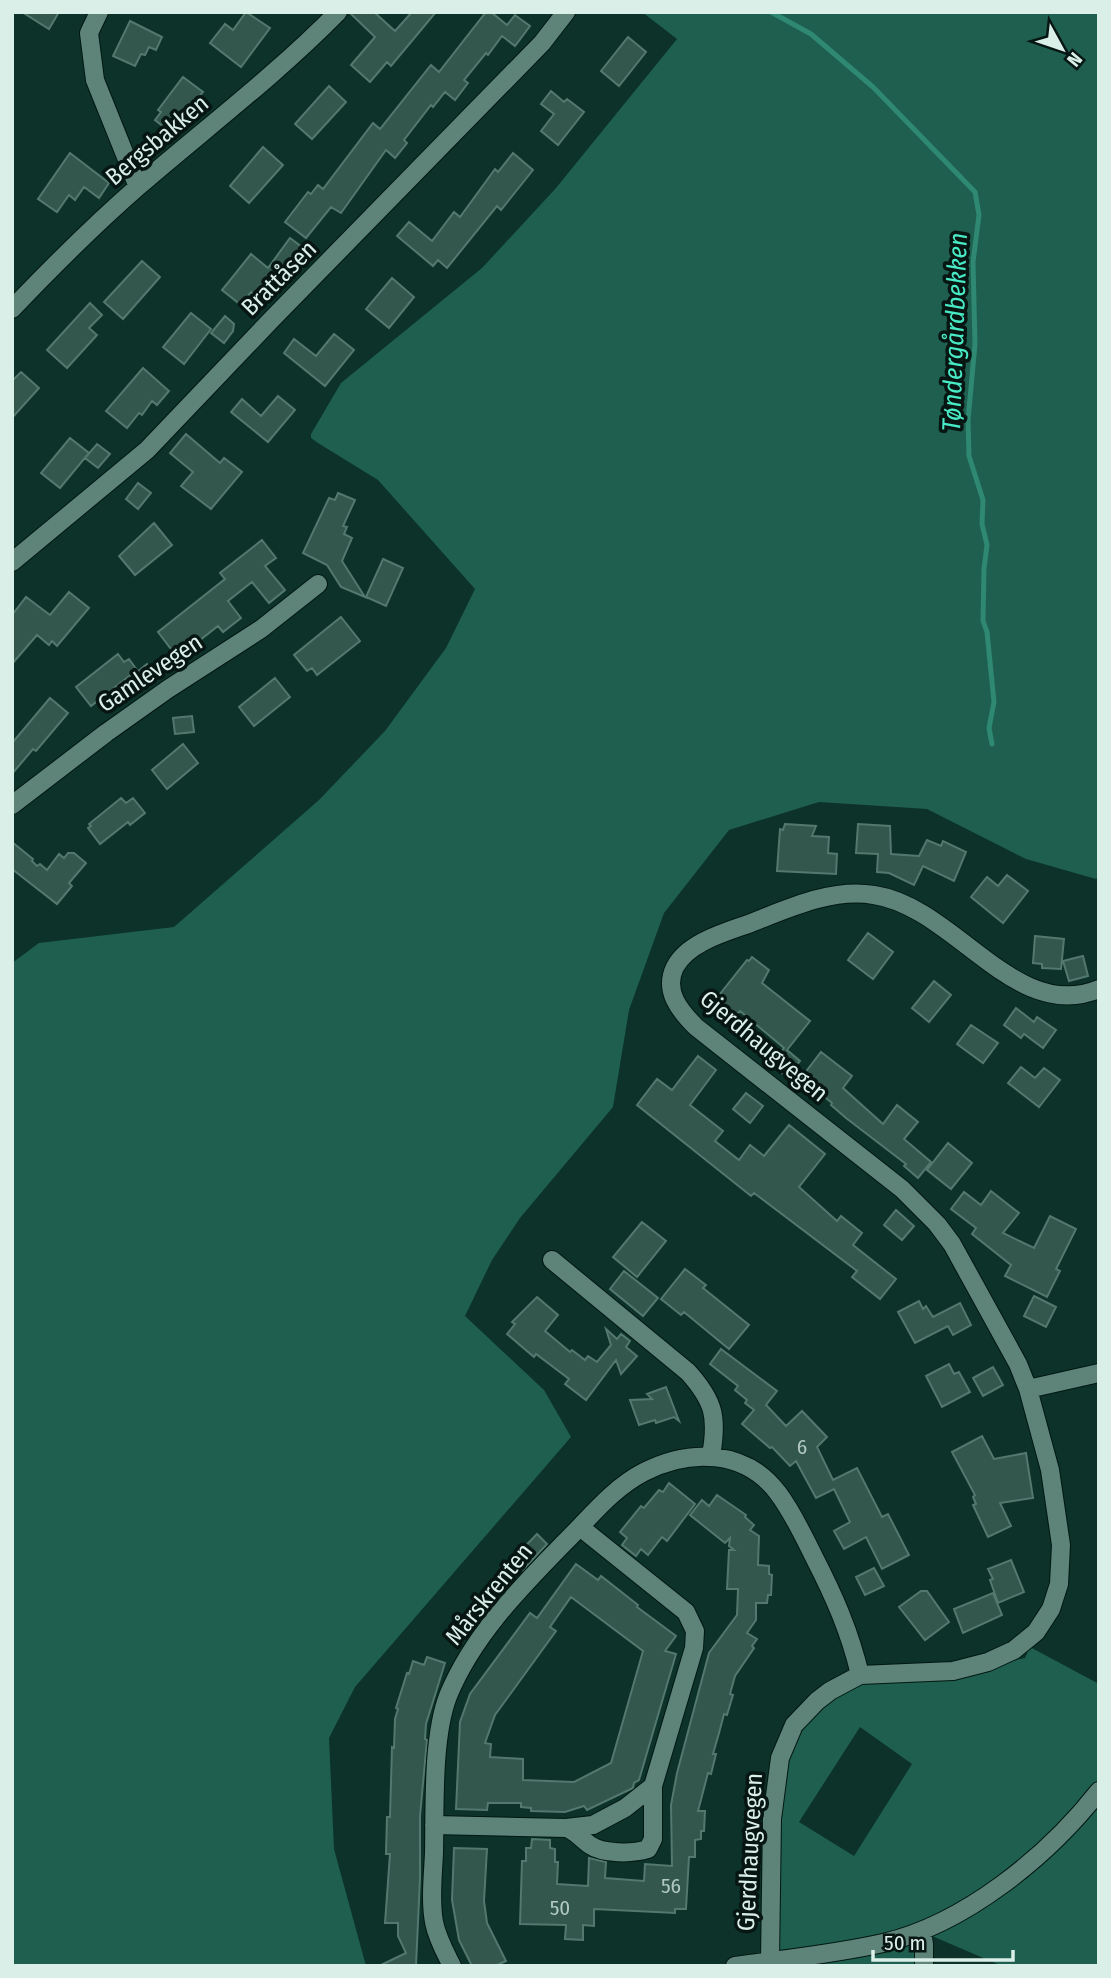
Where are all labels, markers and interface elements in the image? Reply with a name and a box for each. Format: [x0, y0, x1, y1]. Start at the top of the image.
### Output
north arrow [1027, 14, 1097, 84]
text: N [1062, 48, 1087, 71]
street label: Bergsbakken [100, 89, 214, 191]
water label: Tøndergårdbekken [936, 232, 974, 432]
street label: Brattåsen [236, 235, 322, 321]
street label: Gamlevegen [93, 628, 207, 718]
street label: Gjerdhaugvegen [694, 984, 834, 1108]
house number: 6 [797, 1434, 807, 1460]
street label: Mårskrenten [440, 1538, 538, 1650]
street label: Gjerdhaugvegen [732, 1772, 768, 1932]
house number: 56 [661, 1873, 681, 1899]
house number: 50 [550, 1895, 570, 1921]
scale bar [873, 1918, 1013, 1962]
text: 50 m [884, 1930, 926, 1956]

